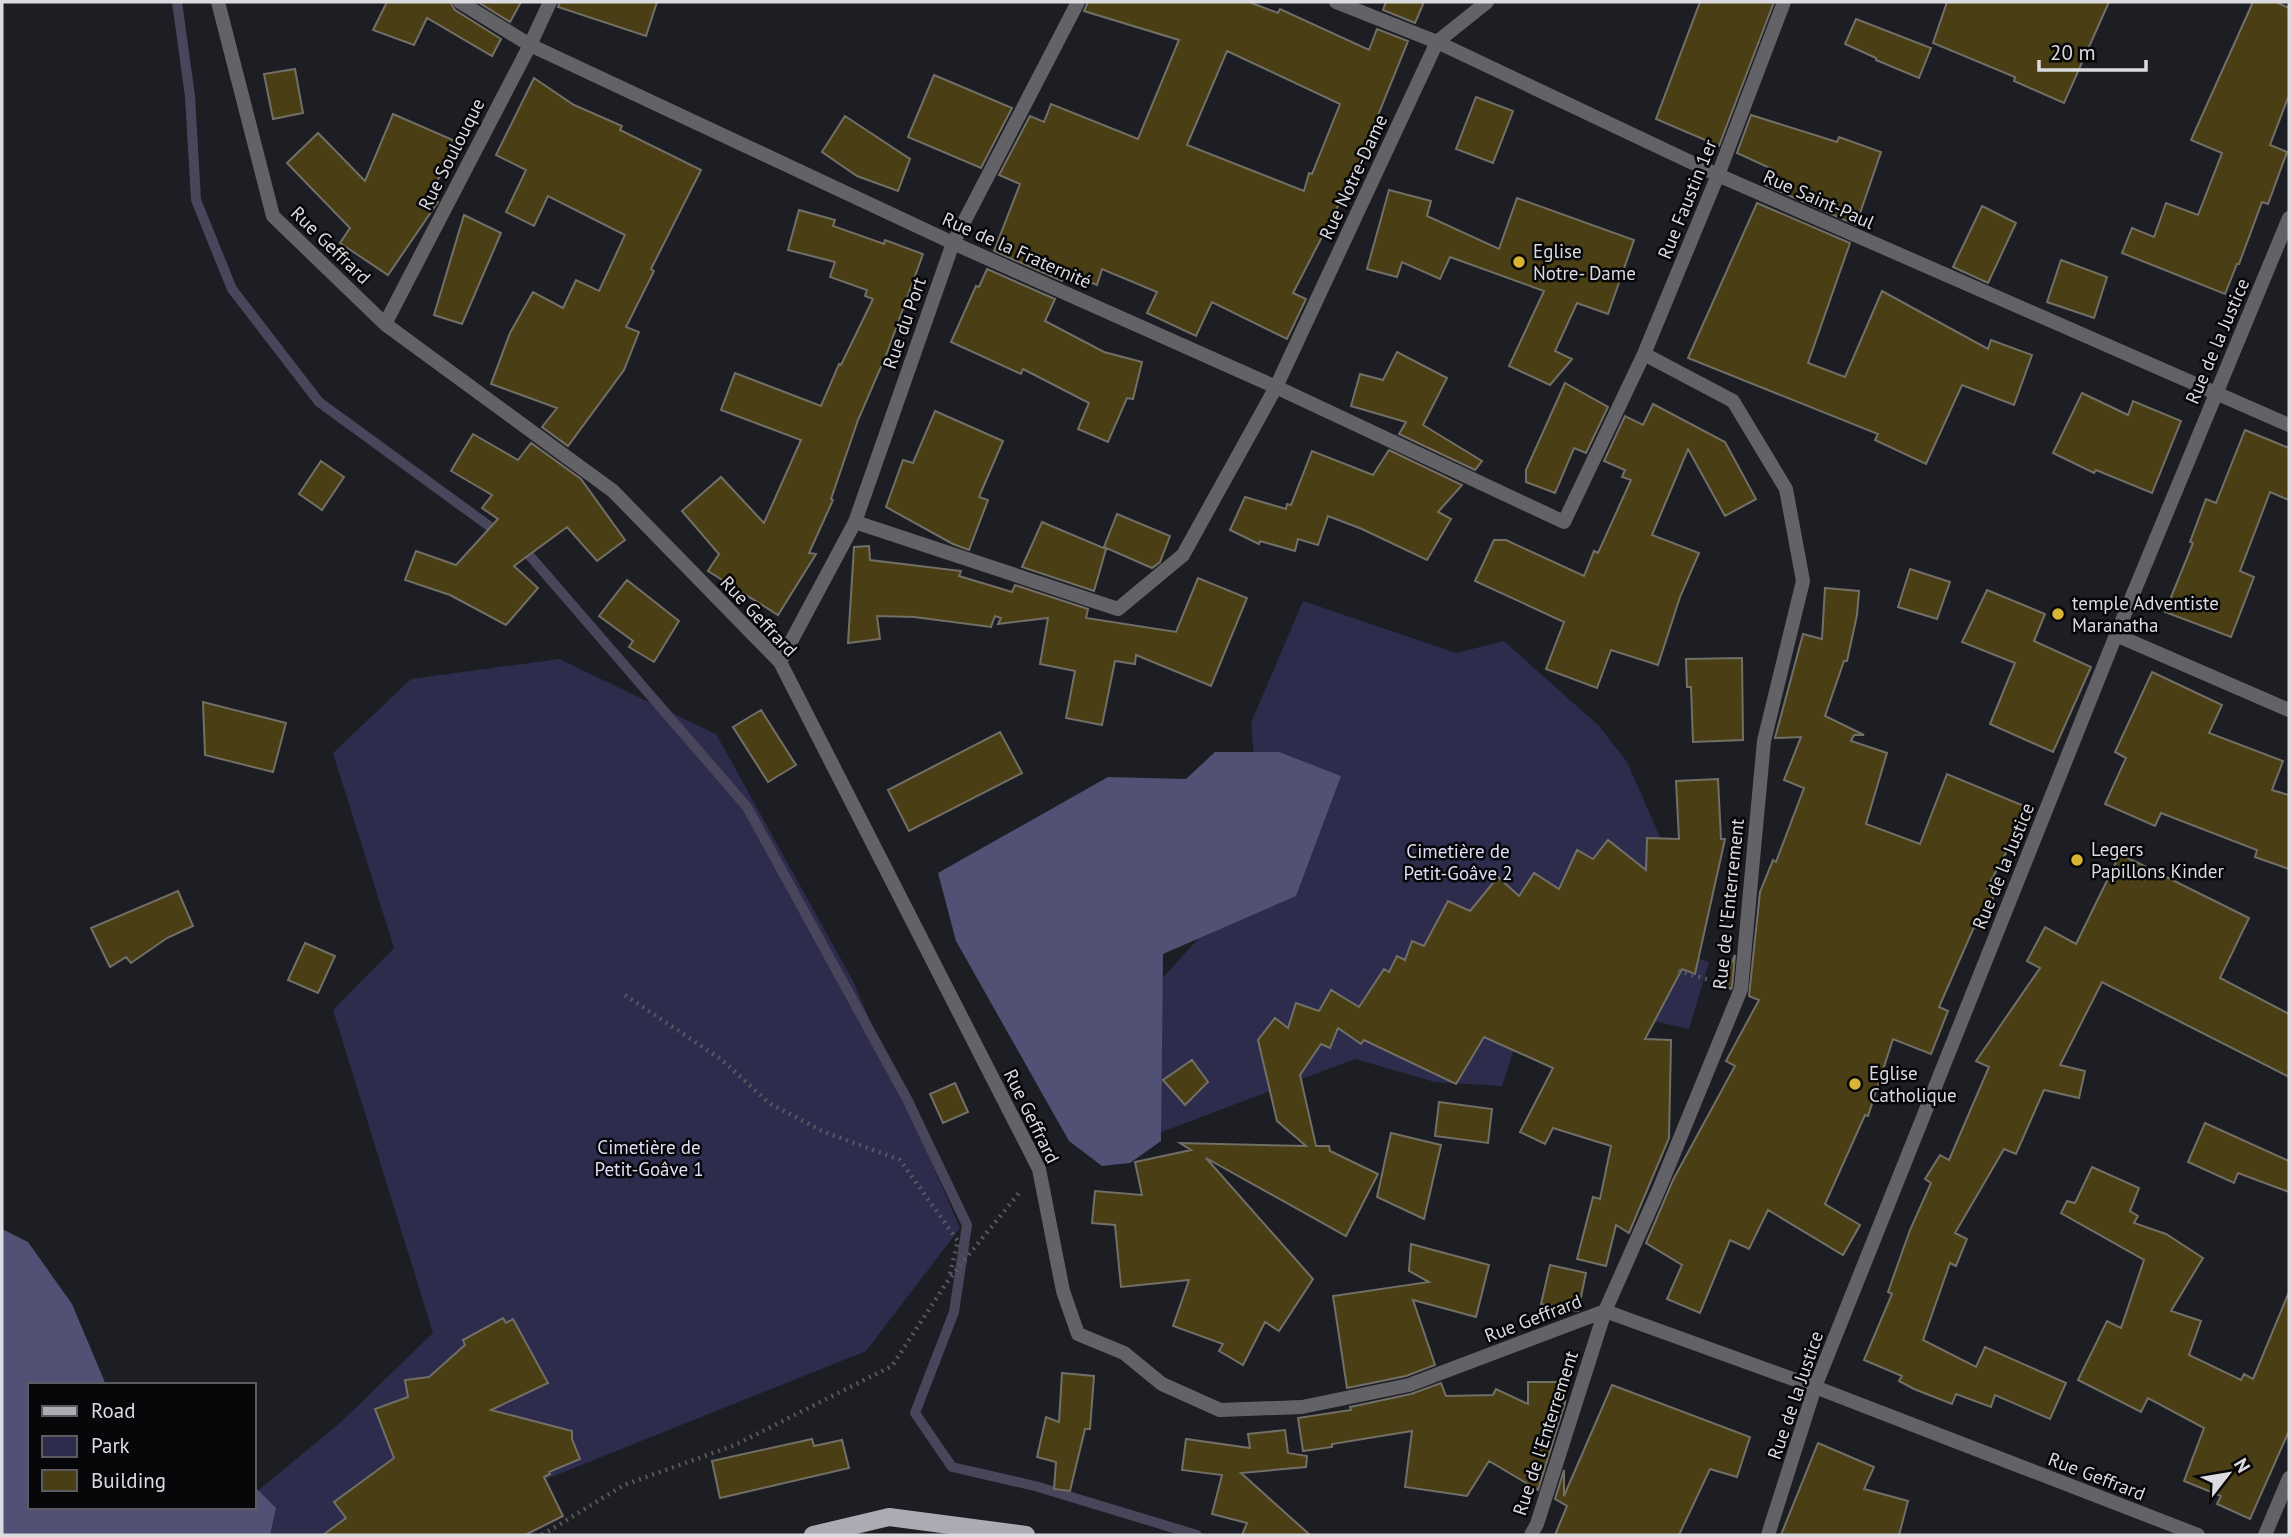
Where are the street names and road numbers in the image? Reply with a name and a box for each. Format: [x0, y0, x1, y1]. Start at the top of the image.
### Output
street label: Rue Soulouque [412, 94, 490, 214]
street label: Rue Notre-Dame [1314, 111, 1392, 243]
street label: Rue Faustin 1er [1652, 135, 1722, 262]
street label: Rue Saint-Paul [1760, 164, 1879, 234]
street label: Rue Geffrard [286, 201, 376, 289]
street label: Rue de la Fraternité [939, 206, 1095, 294]
street label: Rue du Port [877, 274, 931, 372]
street label: Rue de la Justice [2180, 275, 2254, 407]
street label: Rue Geffrard [715, 570, 803, 662]
street label: Rue de la Justice [1967, 799, 2039, 933]
street label: Rue de l'Enterrement [1707, 817, 1749, 991]
street label: Rue Geffrard [999, 1065, 1065, 1167]
street label: Rue Geffrard [1481, 1289, 1585, 1347]
street label: Rue de la Justice [1762, 1328, 1828, 1462]
street label: Rue de l'Enterrement [1507, 1347, 1583, 1518]
street label: Rue Geffrard [2045, 1447, 2149, 1505]

